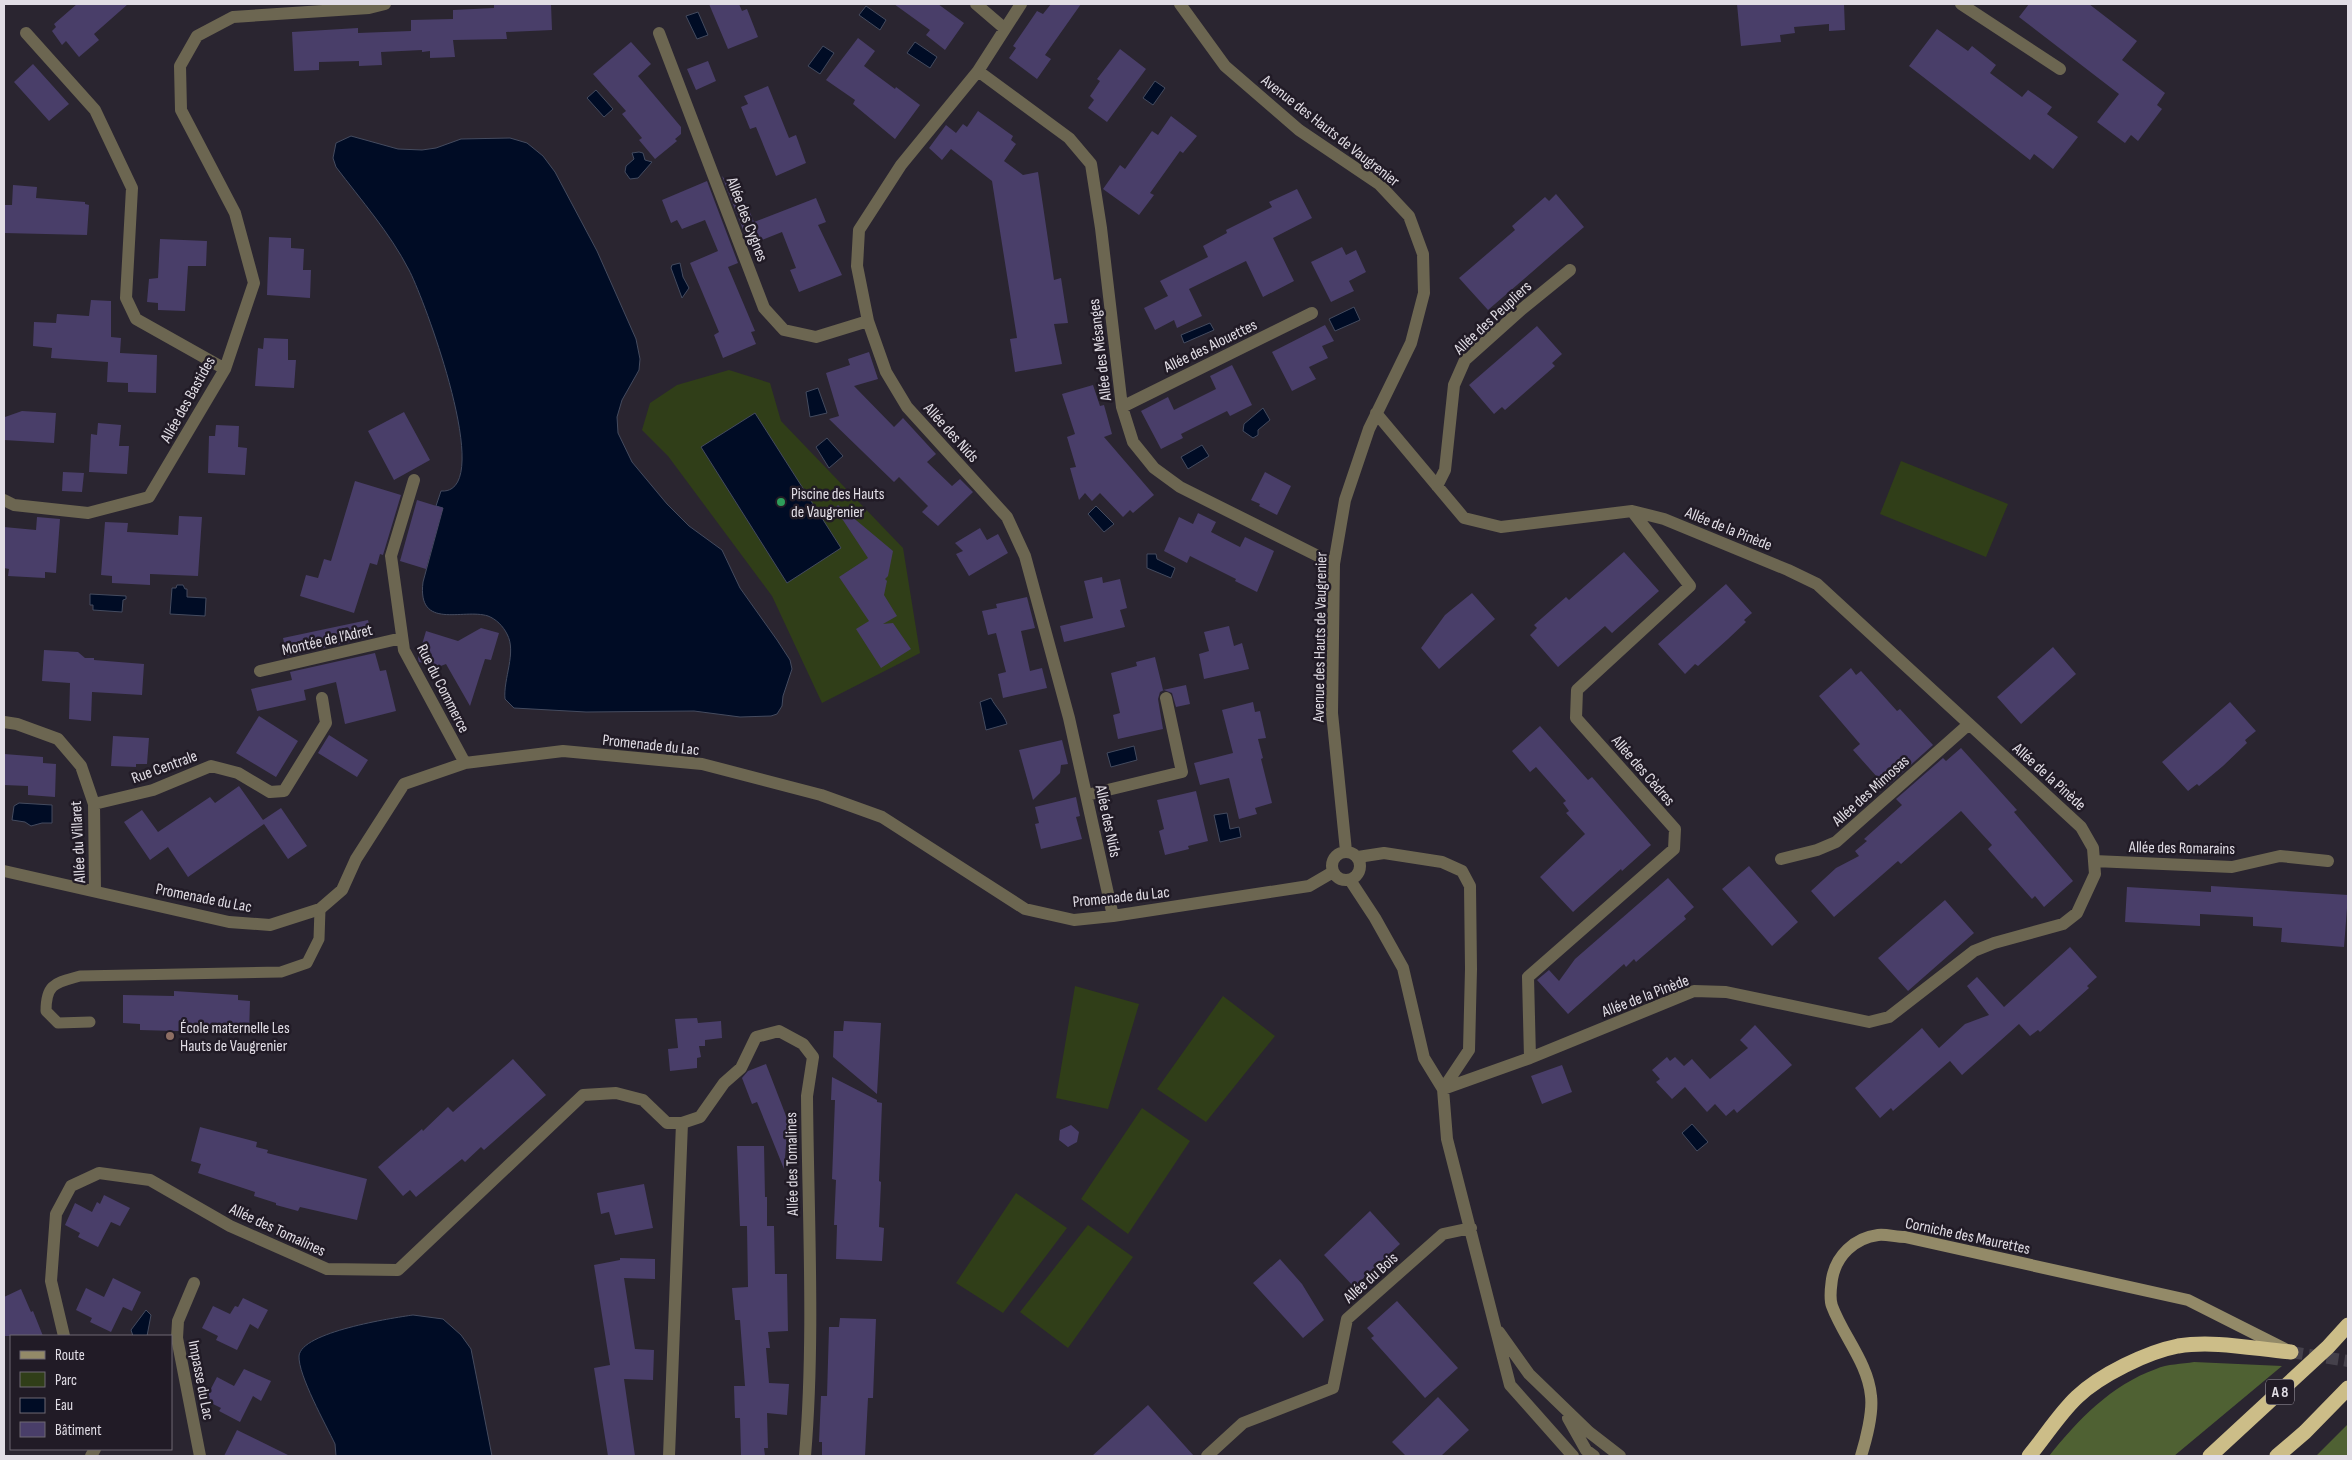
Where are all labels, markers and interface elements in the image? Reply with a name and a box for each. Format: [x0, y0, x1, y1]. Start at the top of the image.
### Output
street label: Avenue des Hauts de Vaugrenier [1256, 71, 1403, 191]
street label: Allée des Cygnes [721, 174, 771, 265]
street label: Allée des Peupliers [1450, 277, 1536, 360]
street label: Allée des Mésanges [1085, 297, 1116, 403]
street label: Allée des Alouettes [1160, 315, 1261, 378]
street label: Allée des Bastides [156, 353, 220, 447]
street label: Allée des Nids [919, 399, 983, 467]
place label: Piscine des Hauts de Vaugrenier [791, 485, 885, 522]
marker: Piscine des Hauts de Vaugrenier [775, 496, 787, 508]
street label: Allée de la Pinède [1681, 503, 1775, 555]
street label: Avenue des Hauts de Vaugrenier [1309, 551, 1331, 723]
street label: Montée de l’Adret [280, 621, 375, 660]
street label: Rue du Commerce [412, 641, 473, 736]
street label: Promenade du Lac [601, 731, 700, 760]
street label: Allée des Cèdres [1606, 731, 1679, 810]
street label: Allée de la Pinède [2008, 739, 2089, 815]
street label: Rue Centrale [129, 747, 200, 788]
street label: Allée des Mimosas [1828, 752, 1914, 831]
street label: Allée des Nids [1090, 782, 1125, 859]
street label: Allée du Villaret [67, 800, 90, 884]
street label: Allée des Romarains [2128, 838, 2235, 859]
street label: Promenade du Lac [154, 880, 253, 917]
street label: Promenade du Lac [1072, 883, 1171, 912]
street label: Allée de la Pinède [1598, 971, 1692, 1022]
place label: École maternelle Les Hauts de Vaugrenier [180, 1019, 290, 1056]
marker: École maternelle Les Hauts de Vaugrenier [164, 1030, 176, 1042]
street label: Allée des Tomalines [782, 1112, 803, 1217]
street label: Allée des Tomalines [225, 1199, 329, 1261]
street label: Corniche des Maurettes [1904, 1214, 2032, 1259]
street label: Allée du Bois [1339, 1249, 1402, 1308]
legend [10, 1335, 172, 1450]
street label: Impasse du Lac [183, 1339, 218, 1422]
text: Route [55, 1346, 85, 1365]
text: Parc [55, 1371, 77, 1390]
road number: A 8 [2266, 1380, 2294, 1404]
text: Eau [55, 1396, 73, 1415]
text: Bâtiment [55, 1421, 102, 1440]

